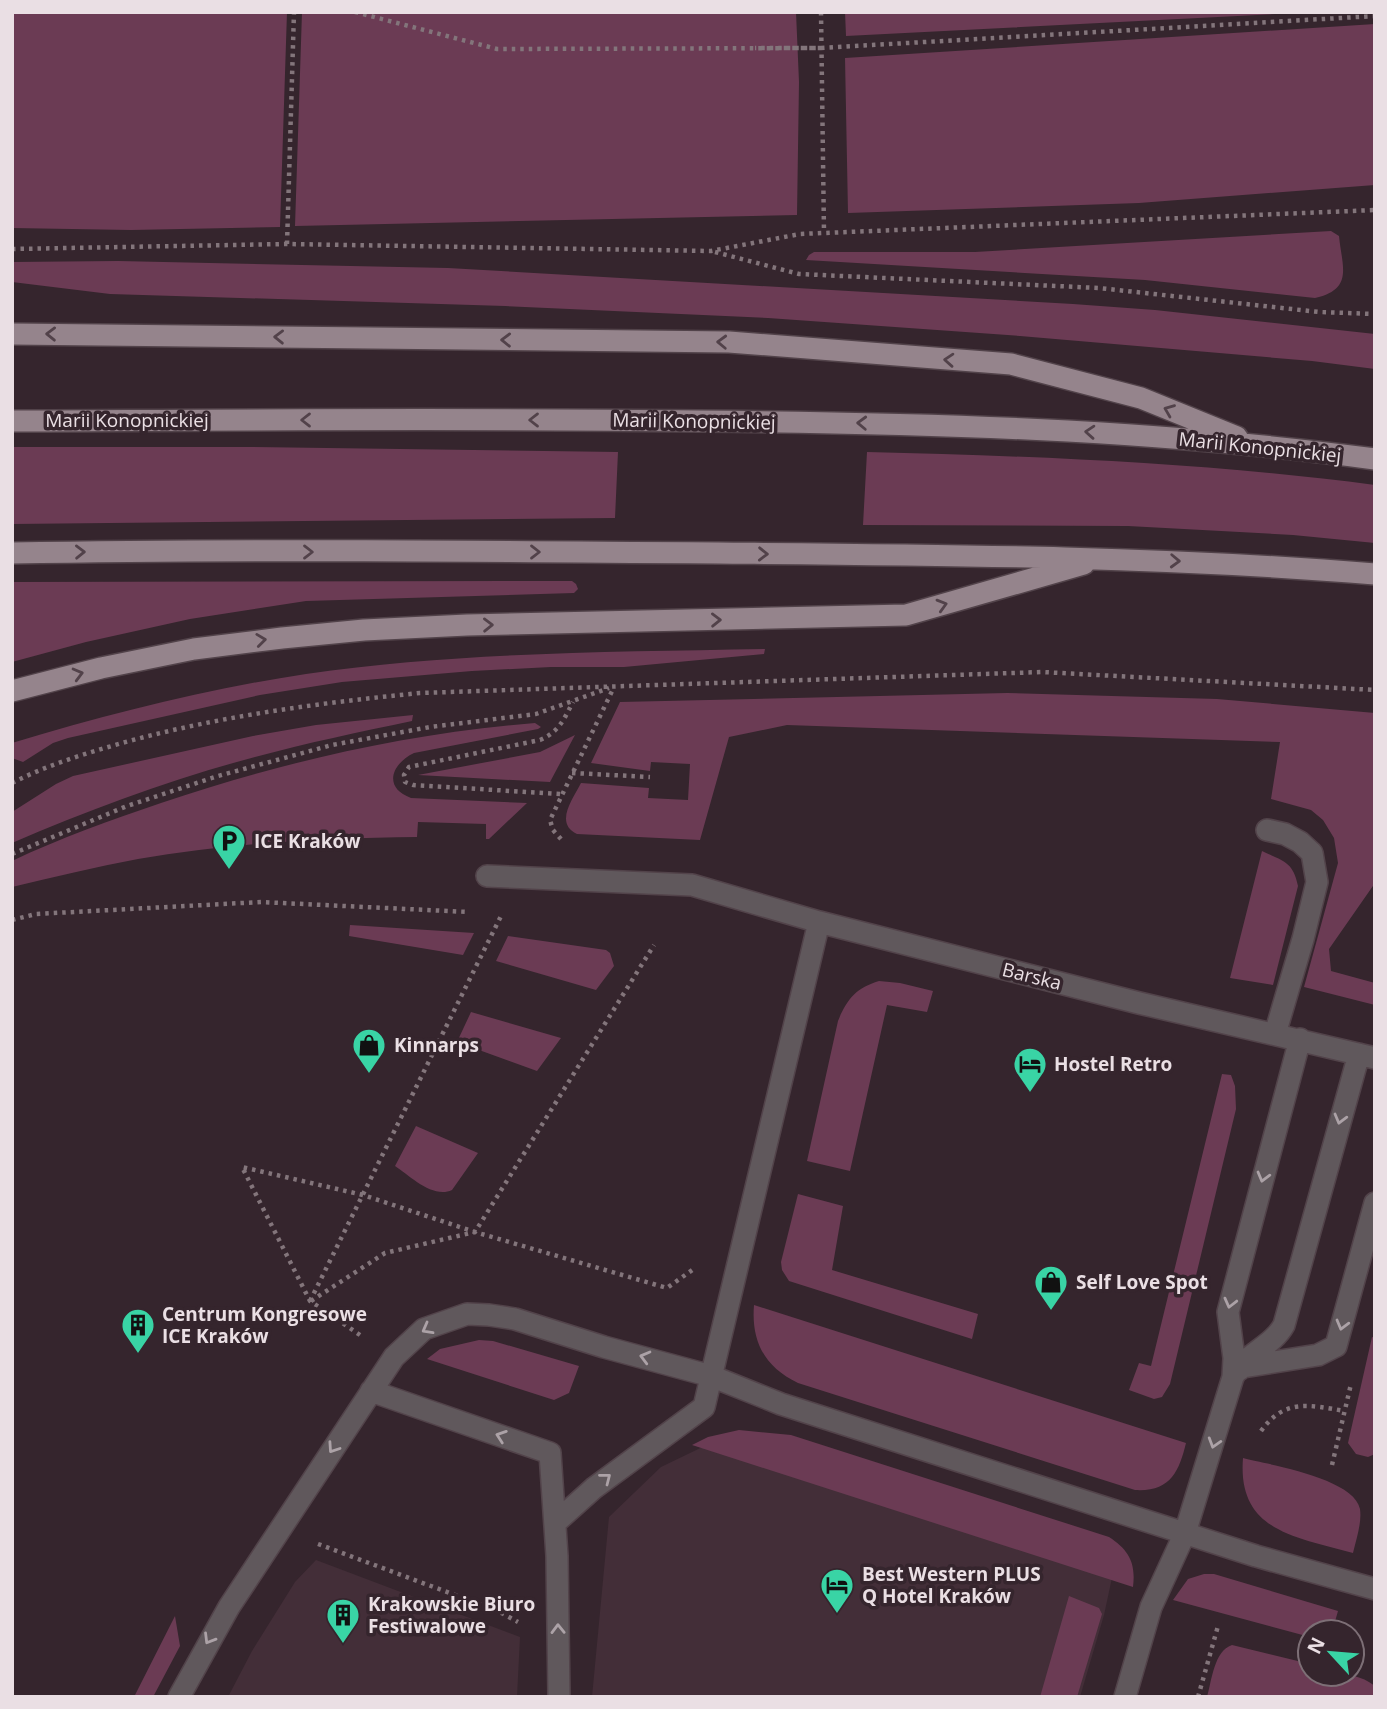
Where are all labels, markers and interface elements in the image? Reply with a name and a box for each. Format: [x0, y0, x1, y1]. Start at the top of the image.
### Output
one-way arrow [46, 326, 56, 342]
one-way arrow [273, 329, 284, 345]
one-way arrow [501, 332, 511, 348]
one-way arrow [716, 335, 727, 350]
one-way arrow [943, 353, 954, 368]
one-way arrow [1164, 404, 1176, 418]
street label: Marii Konopnickiej [45, 407, 209, 433]
street label: Marii Konopnickiej [612, 407, 776, 435]
one-way arrow [300, 412, 311, 428]
one-way arrow [528, 412, 538, 428]
one-way arrow [856, 416, 867, 431]
one-way arrow [1084, 425, 1095, 440]
street label: Marii Konopnickiej [1177, 426, 1343, 468]
one-way arrow [76, 544, 86, 560]
one-way arrow [303, 544, 314, 560]
one-way arrow [530, 545, 541, 560]
one-way arrow [758, 546, 769, 562]
one-way arrow [1170, 553, 1181, 568]
one-way arrow [935, 599, 947, 613]
one-way arrow [710, 612, 721, 627]
one-way arrow [483, 617, 494, 632]
one-way arrow [256, 633, 267, 648]
one-way arrow [72, 668, 84, 682]
parking icon: ICE Kraków [210, 822, 248, 871]
place label: ICE Kraków [254, 828, 361, 854]
street label: Barska [1000, 956, 1064, 996]
shop icon: Kinnarps [350, 1026, 388, 1075]
place label: Kinnarps [394, 1032, 479, 1058]
hotel icon: Hostel Retro [1011, 1045, 1049, 1094]
place label: Hostel Retro [1054, 1051, 1172, 1077]
one-way arrow [1334, 1113, 1349, 1125]
one-way arrow [1257, 1170, 1272, 1182]
shop icon: Self Love Spot [1032, 1263, 1070, 1312]
place label: Self Love Spot [1076, 1269, 1208, 1295]
one-way arrow [1224, 1297, 1238, 1309]
place label: Centrum Kongresowe ICE Kraków [162, 1301, 367, 1349]
building icon: Centrum Kongresowe ICE Kraków [119, 1306, 157, 1355]
one-way arrow [1336, 1319, 1351, 1331]
one-way arrow [421, 1321, 434, 1334]
one-way arrow [639, 1351, 651, 1366]
one-way arrow [495, 1430, 508, 1444]
one-way arrow [1207, 1436, 1222, 1448]
one-way arrow [329, 1440, 341, 1453]
one-way arrow [599, 1474, 611, 1487]
place label: Best Western PLUS Q Hotel Kraków [862, 1561, 1041, 1609]
hotel icon: Best Western PLUS Q Hotel Kraków [818, 1566, 856, 1615]
place label: Krakowskie Biuro Festiwalowe [368, 1591, 535, 1639]
building icon: Krakowskie Biuro Festiwalowe [324, 1596, 362, 1645]
north arrow [1296, 1618, 1366, 1688]
one-way arrow [550, 1623, 566, 1633]
one-way arrow [205, 1632, 218, 1645]
text: N [1301, 1633, 1331, 1658]

